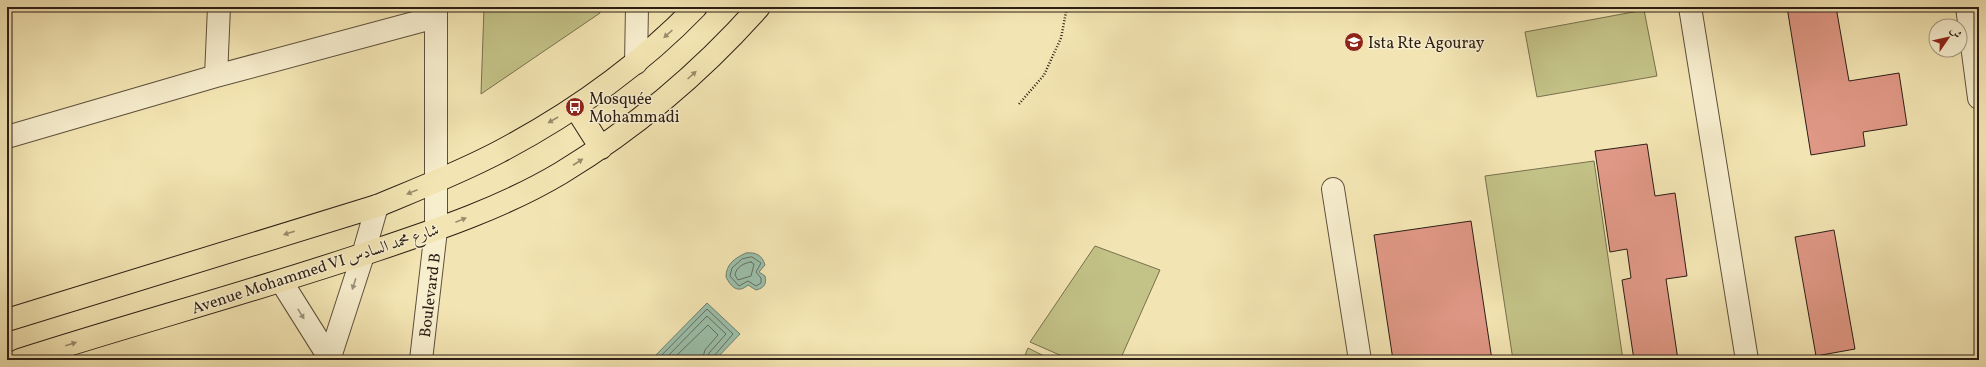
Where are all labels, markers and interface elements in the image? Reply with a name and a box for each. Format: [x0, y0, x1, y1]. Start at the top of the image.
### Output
north arrow [1928, 18, 1968, 58]
text: ش [1946, 25, 1964, 42]
one-way arrow [663, 29, 673, 39]
school or university icon: Ista Rte Agouray [1343, 31, 1365, 53]
place label: Ista Rte Agouray [1368, 33, 1485, 55]
one-way arrow [687, 70, 697, 79]
place label: Mosquée Mohammadi [589, 89, 680, 129]
bus stop icon: Mosquée Mohammadi [564, 96, 586, 118]
one-way arrow [547, 117, 559, 124]
one-way arrow [572, 159, 584, 166]
one-way arrow [406, 189, 418, 195]
one-way arrow [456, 216, 468, 222]
street label: Avenue Mohammed VI شارع محمد السادس [189, 219, 442, 321]
one-way arrow [283, 230, 295, 236]
street label: Boulevard B [415, 252, 447, 339]
one-way arrow [351, 278, 357, 290]
one-way arrow [298, 308, 305, 320]
one-way arrow [65, 340, 77, 346]

